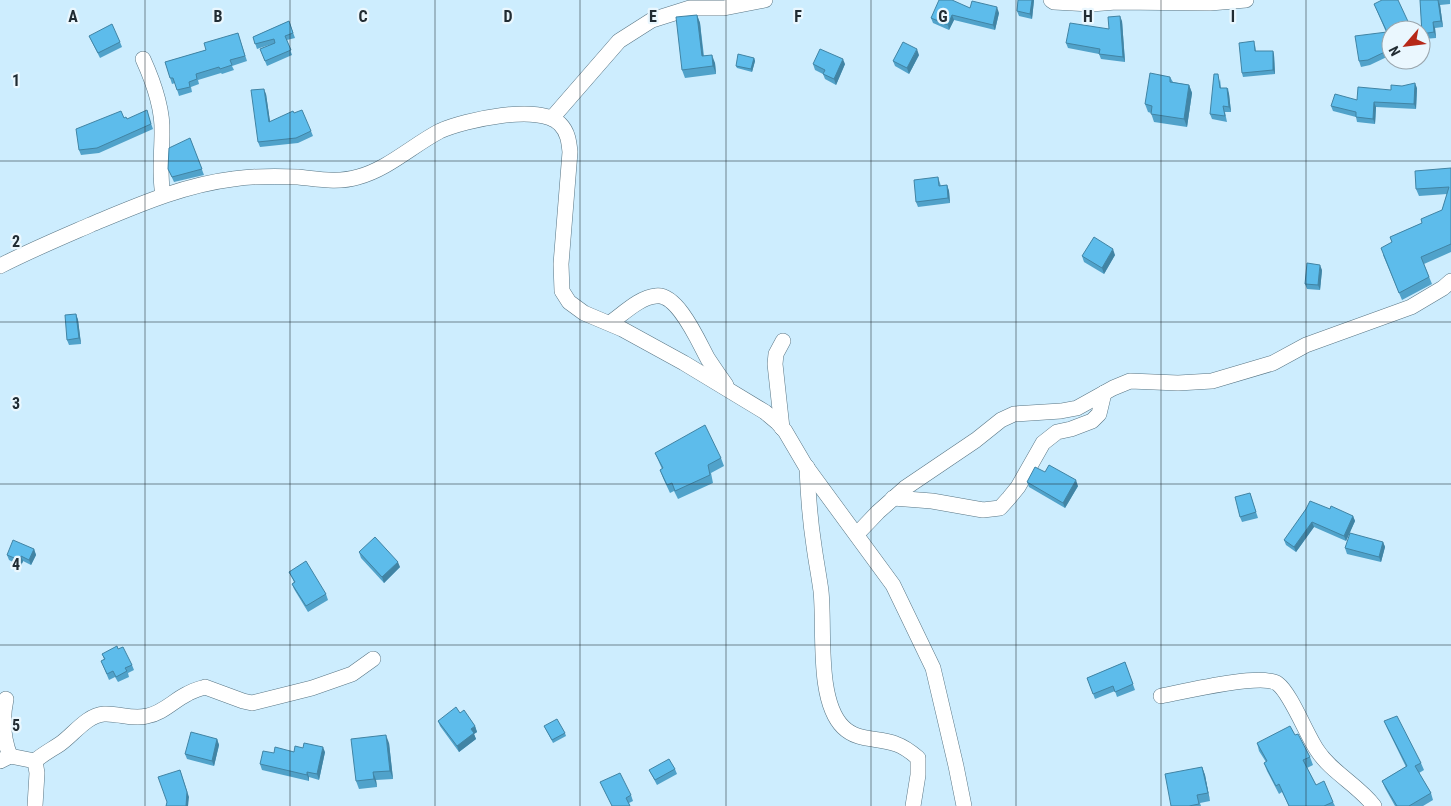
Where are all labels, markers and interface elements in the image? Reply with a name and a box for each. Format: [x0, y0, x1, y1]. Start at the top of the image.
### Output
text: A [68, 7, 78, 26]
text: B [214, 7, 223, 26]
text: C [358, 7, 368, 26]
text: D [503, 7, 513, 26]
text: E [649, 7, 657, 26]
text: F [794, 7, 802, 26]
text: G [938, 7, 948, 26]
text: H [1083, 7, 1093, 26]
text: I [1231, 7, 1235, 26]
north arrow [1381, 20, 1431, 70]
text: N [1385, 44, 1404, 59]
text: 1 [12, 71, 20, 90]
text: 2 [12, 232, 20, 251]
text: 3 [12, 394, 20, 413]
text: 4 [12, 555, 20, 574]
text: 5 [12, 716, 20, 735]

